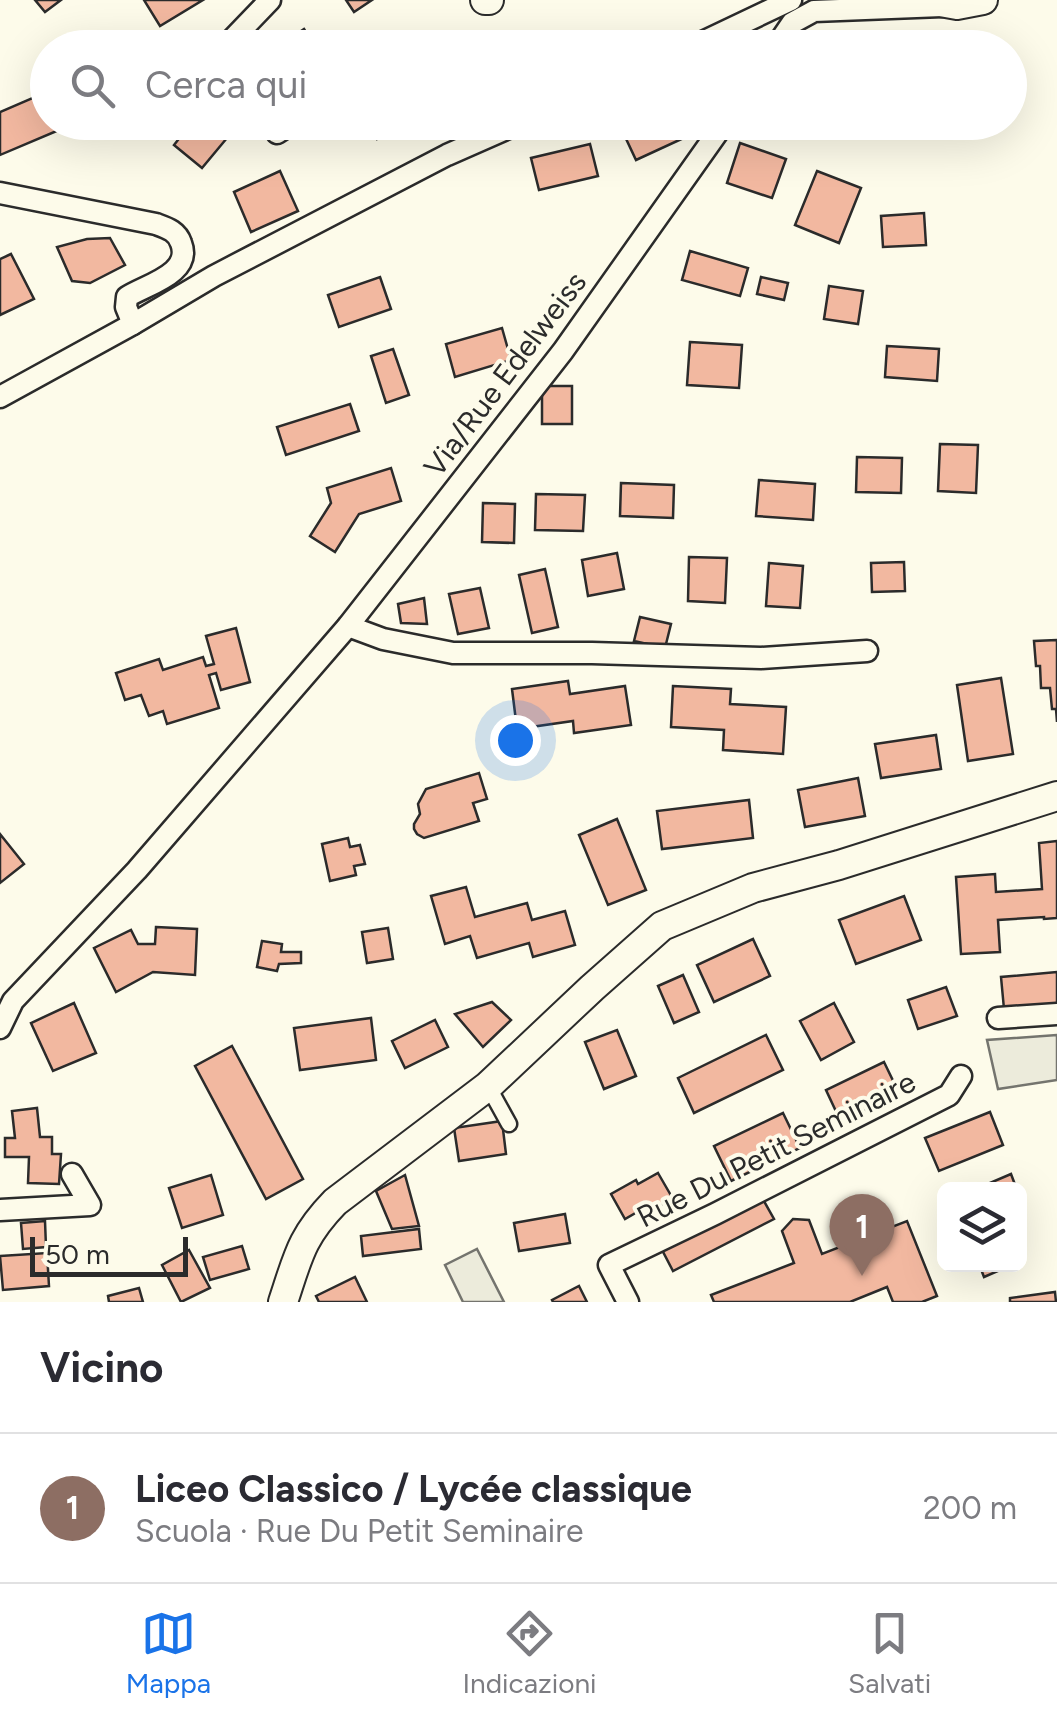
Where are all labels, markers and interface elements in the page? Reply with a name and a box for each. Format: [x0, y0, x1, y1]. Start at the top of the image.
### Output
search box [30, 30, 1027, 140]
icon: search [65, 58, 120, 113]
text: Cerca qui [145, 62, 307, 108]
street label: Via/Rue Edelweiss [416, 264, 594, 484]
your location [490, 715, 541, 766]
street label: Rue Du Petit Seminaire [631, 1063, 921, 1235]
map controls [937, 1182, 1027, 1272]
button: layers [937, 1182, 1027, 1272]
pin: 1 [830, 1194, 894, 1276]
scale bar [30, 1232, 188, 1276]
text: 50 m [45, 1237, 110, 1271]
text: Vicino [40, 1342, 164, 1393]
text: Liceo Classico / Lycée classique [135, 1466, 692, 1512]
text: 1 [66, 1489, 79, 1527]
text: 200 m [923, 1489, 1017, 1527]
text: Scuola · Rue Du Petit Seminaire [135, 1512, 584, 1550]
tab: Mappa [126, 1606, 211, 1700]
tab: Indicazioni [462, 1606, 597, 1700]
tab: Salvati [848, 1606, 931, 1700]

